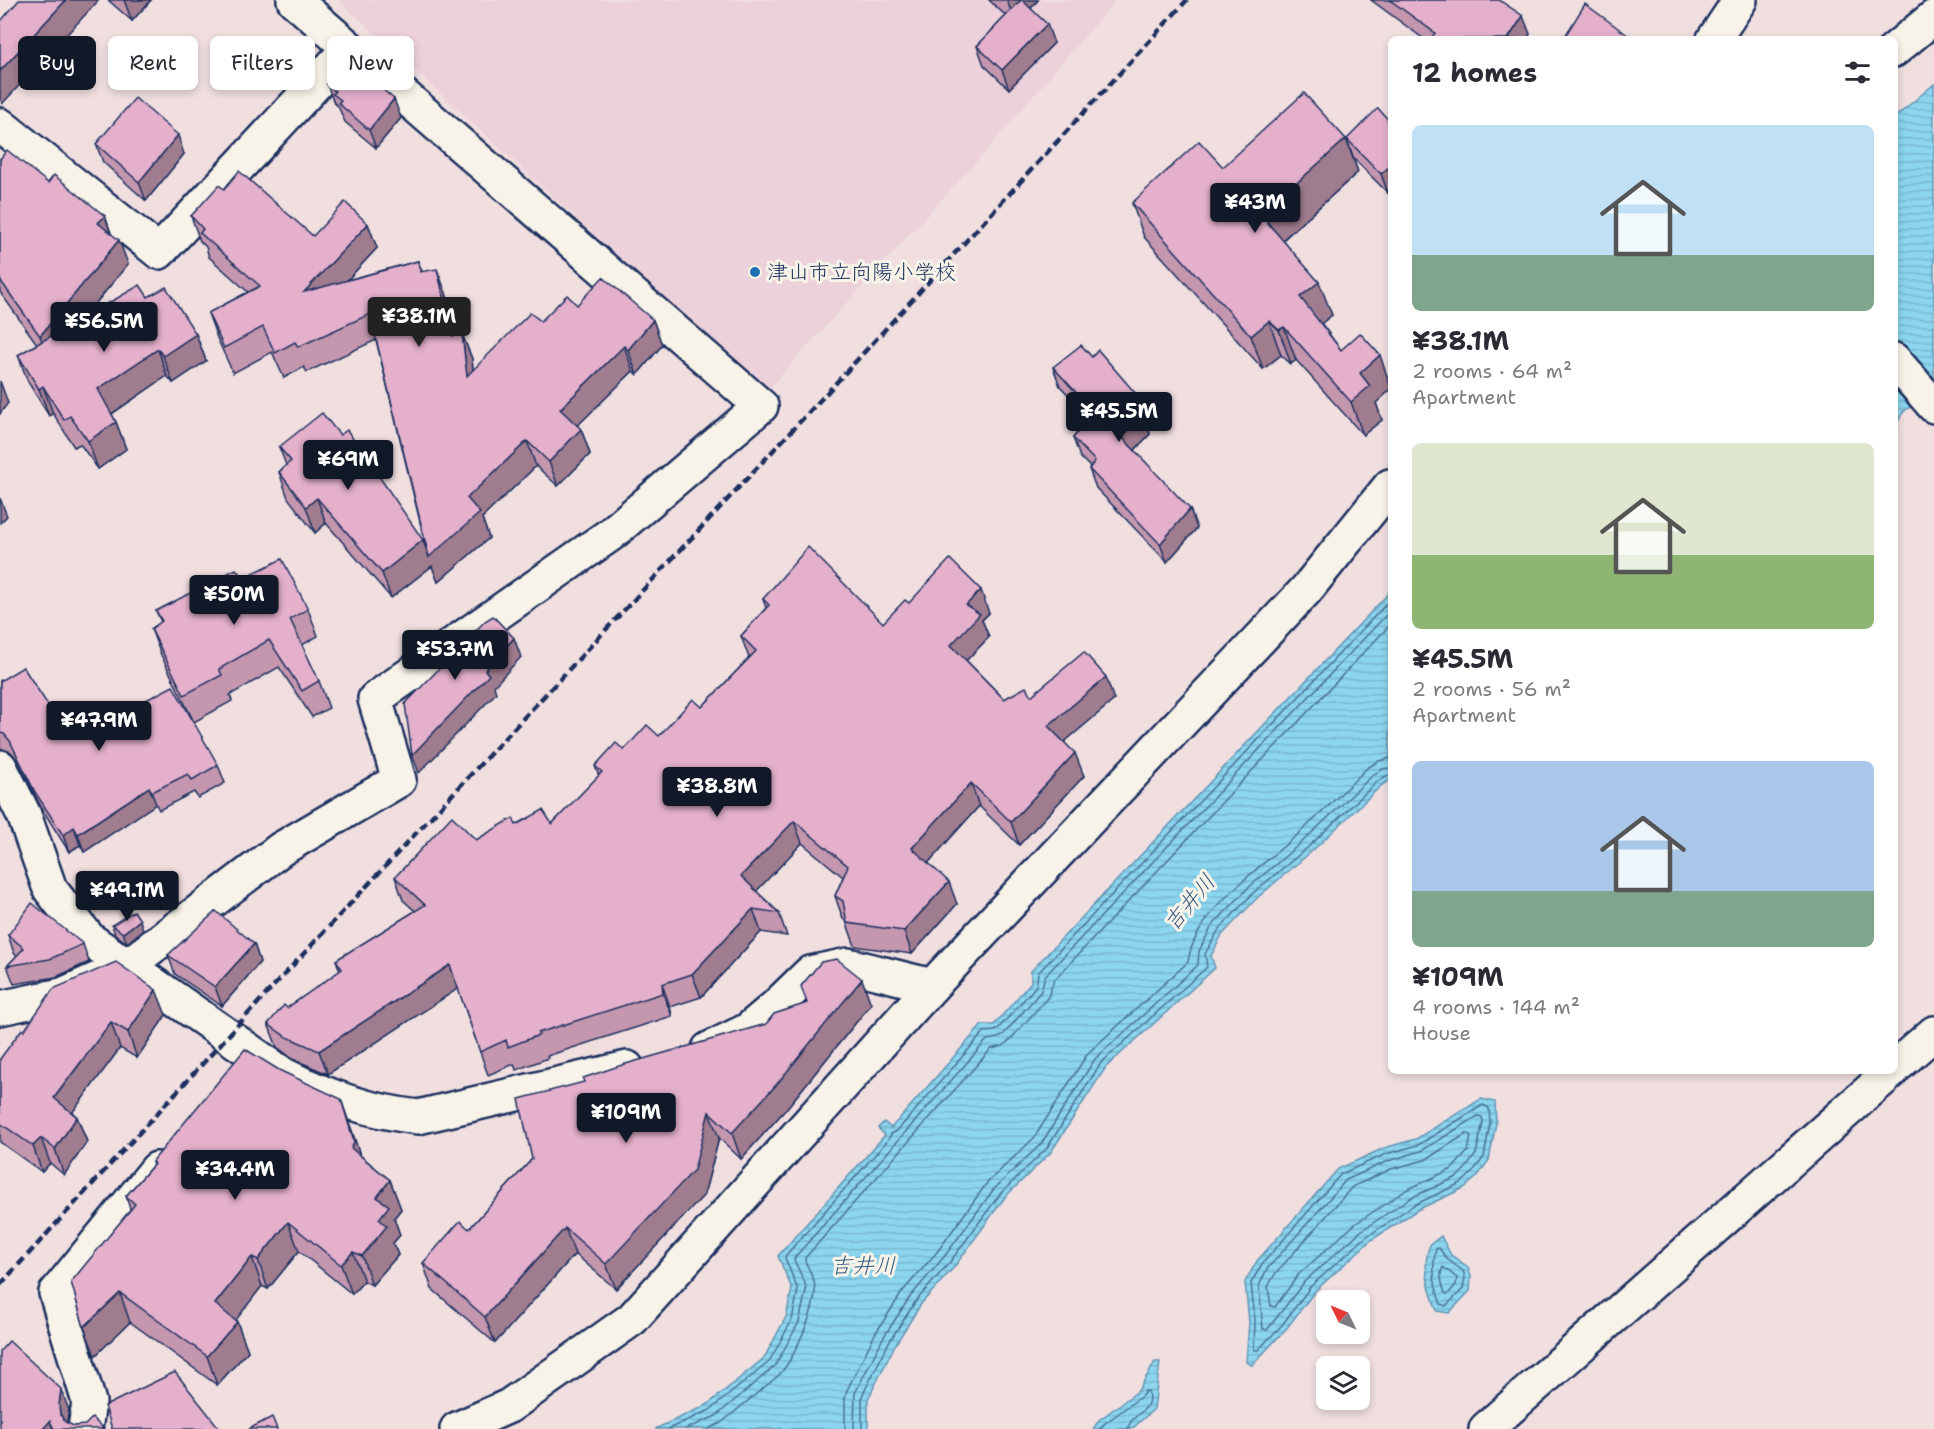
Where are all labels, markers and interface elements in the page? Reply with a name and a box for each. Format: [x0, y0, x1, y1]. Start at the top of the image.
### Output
chip: Buy [18, 36, 96, 90]
chip: Rent [108, 36, 198, 90]
chip: Filters [210, 36, 315, 90]
chip: New [327, 36, 414, 90]
text: 12 homes [1412, 55, 1537, 90]
icon: filters [1841, 56, 1874, 89]
icon: home [1589, 164, 1697, 272]
pin: ¥43M [1219, 183, 1291, 234]
text: ¥43M [1224, 189, 1286, 215]
place label: 津山市立向陽小学校 [767, 258, 956, 286]
marker: 津山市立向陽小学校 [748, 265, 762, 279]
pin: ¥38.1M [370, 297, 468, 348]
pin: ¥56.5M [55, 302, 153, 353]
text: ¥38.1M [382, 303, 456, 329]
text: ¥56.5M [65, 308, 143, 334]
text: ¥38.1M [1412, 323, 1509, 358]
text: 2 rooms · 64 m² [1412, 358, 1572, 384]
text: Apartment [1412, 384, 1516, 410]
pin: ¥45.5M [1070, 392, 1168, 443]
text: ¥45.5M [1080, 398, 1158, 424]
pin: ¥69M [312, 440, 384, 491]
text: ¥69M [317, 446, 379, 472]
icon: home [1589, 482, 1697, 590]
pin: ¥50M [198, 575, 270, 626]
text: ¥50M [204, 581, 265, 607]
pin: ¥53.7M [406, 630, 504, 681]
text: ¥53.7M [416, 636, 494, 662]
text: ¥45.5M [1412, 641, 1513, 676]
text: 2 rooms · 56 m² [1412, 676, 1571, 702]
pin: ¥47.9M [50, 701, 148, 752]
text: Apartment [1412, 702, 1516, 728]
text: ¥47.9M [60, 707, 138, 733]
pin: ¥38.8M [668, 767, 766, 818]
text: ¥38.8M [676, 773, 758, 799]
icon: home [1589, 800, 1697, 908]
water label: 吉井川 [1157, 868, 1222, 937]
pin: ¥49.1M [78, 871, 176, 922]
text: ¥49.1M [90, 877, 164, 903]
text: ¥109M [1412, 959, 1504, 994]
text: 4 rooms · 144 m² [1412, 994, 1580, 1020]
text: House [1412, 1020, 1471, 1046]
pin: ¥109M [584, 1093, 668, 1144]
text: ¥109M [591, 1099, 661, 1125]
pin: ¥34.4M [186, 1150, 284, 1201]
text: ¥34.4M [195, 1156, 275, 1182]
water label: 吉井川 [830, 1251, 896, 1280]
north arrow [1316, 1290, 1370, 1344]
map controls [1316, 1290, 1370, 1410]
button: layers [1316, 1356, 1370, 1410]

